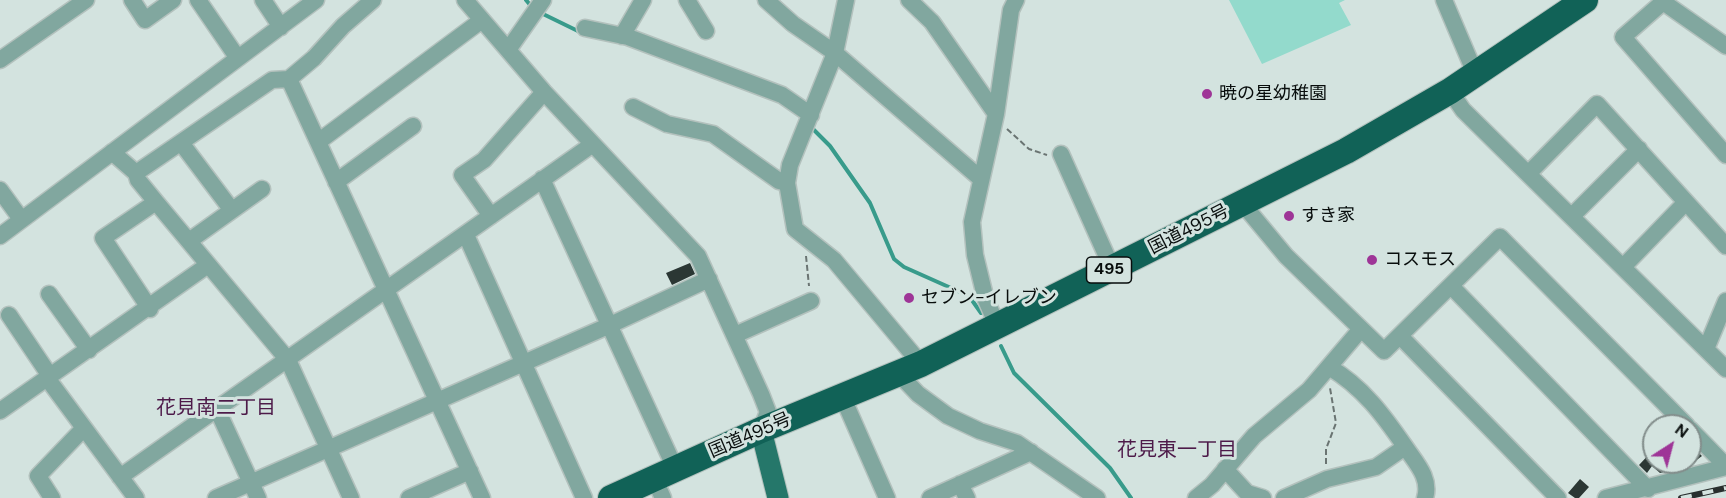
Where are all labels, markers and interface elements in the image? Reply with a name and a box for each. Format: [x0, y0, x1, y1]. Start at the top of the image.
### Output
place label: 暁の星幼稚園 [1219, 83, 1327, 105]
marker: 暁の星幼稚園 [1200, 87, 1214, 101]
street label: 国道495号 [1145, 201, 1233, 259]
place label: すき家 [1301, 205, 1355, 227]
marker: すき家 [1282, 209, 1296, 223]
place label: コスモス [1384, 249, 1456, 271]
marker: コスモス [1365, 253, 1379, 267]
road number: 495 [1086, 257, 1132, 283]
place label: セブン-イレブン [921, 287, 1057, 309]
marker: セブン-イレブン [902, 291, 916, 305]
district label: 花見南二丁目 [156, 397, 276, 421]
street label: 国道495号 [706, 409, 794, 463]
north arrow [1642, 414, 1702, 474]
text: N [1671, 419, 1693, 443]
district label: 花見東一丁目 [1117, 439, 1237, 463]

